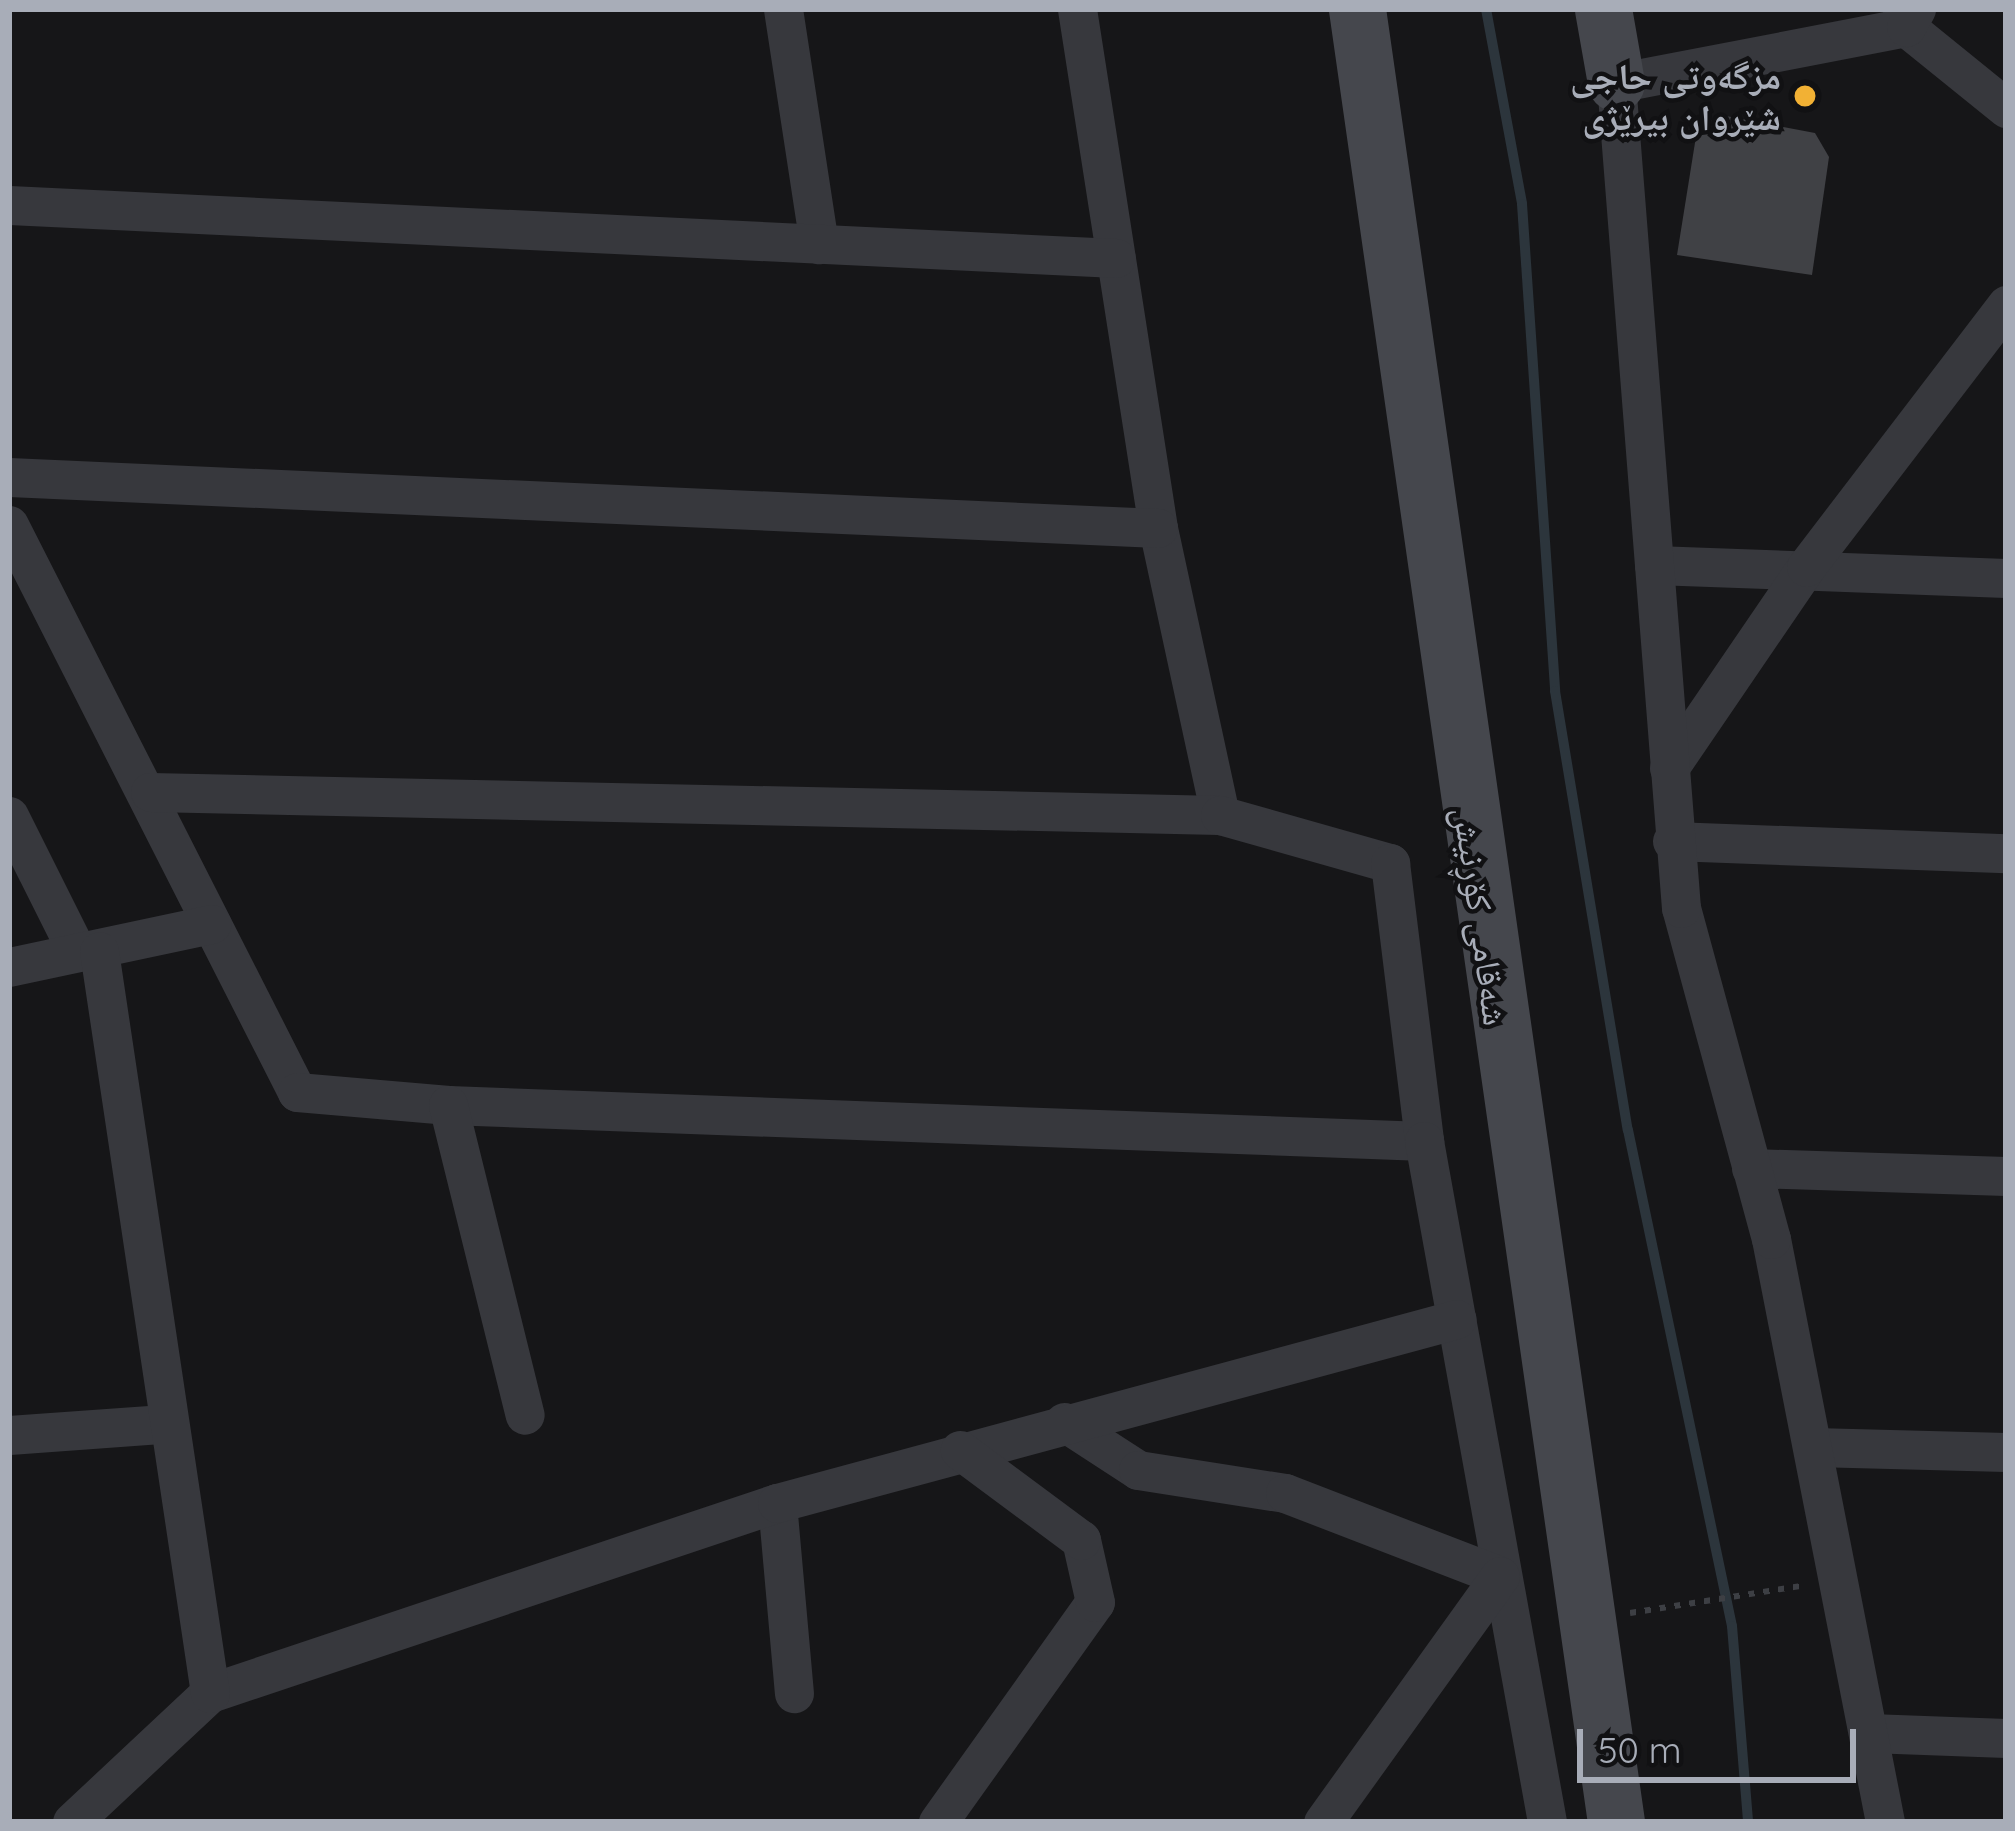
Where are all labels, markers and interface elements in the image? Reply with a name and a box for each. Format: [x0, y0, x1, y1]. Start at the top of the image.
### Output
place label: مزگەوتی حاجی شێروان بیرێژی [1570, 53, 1781, 138]
marker: مزگەوتی حاجی شێروان بیرێژی [1792, 83, 1818, 109]
street label: شەقامی کۆڕنیش [1445, 804, 1519, 1028]
scale bar [1583, 1705, 1862, 1779]
text: 50 m [1598, 1727, 1682, 1772]

